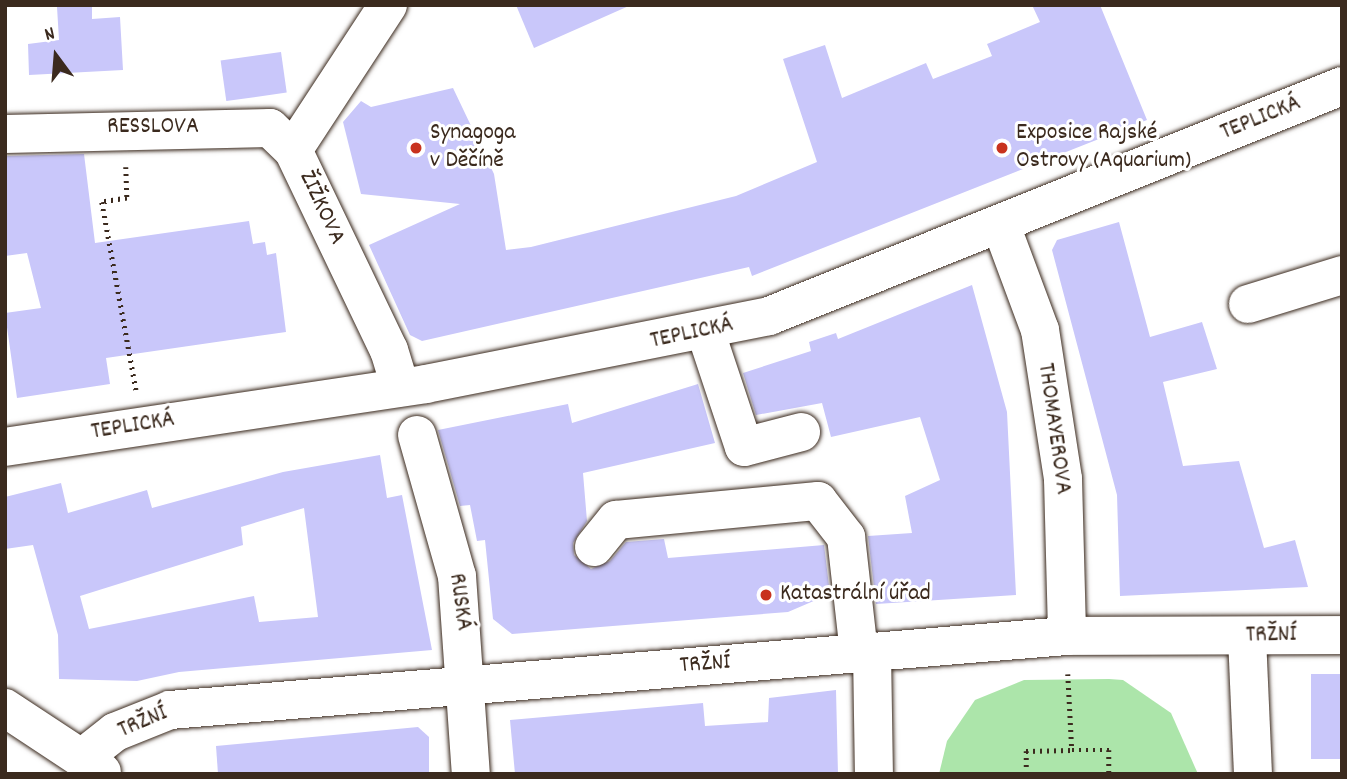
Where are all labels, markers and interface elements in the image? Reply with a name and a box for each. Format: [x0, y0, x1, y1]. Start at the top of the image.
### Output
north arrow [21, 21, 91, 91]
text: N [42, 21, 58, 50]
street label: TEPLICKÁ [1217, 90, 1305, 148]
street label: RESSLOVA [107, 114, 199, 142]
place label: Synagoga v Děčíně [430, 120, 516, 176]
place label: Exposice Rajské Ostrovy (Aquarium) [1016, 120, 1191, 176]
marker: Synagoga v Děčíně [408, 140, 424, 156]
marker: Exposice Rajské Ostrovy (Aquarium) [994, 140, 1010, 156]
street label: ŽIŽKOVA [291, 166, 351, 250]
street label: TEPLICKÁ [648, 311, 736, 357]
street label: THOMAYEROVA [1030, 361, 1076, 497]
street label: TEPLICKÁ [89, 406, 177, 448]
street label: RUSKÁ [441, 572, 477, 632]
place label: Katastrální úřad [780, 581, 931, 609]
marker: Katastrální úřad [758, 587, 774, 603]
street label: TRŽNÍ [1245, 621, 1297, 651]
street label: TRŽNÍ [679, 649, 731, 681]
street label: TRŽNÍ [114, 700, 172, 746]

